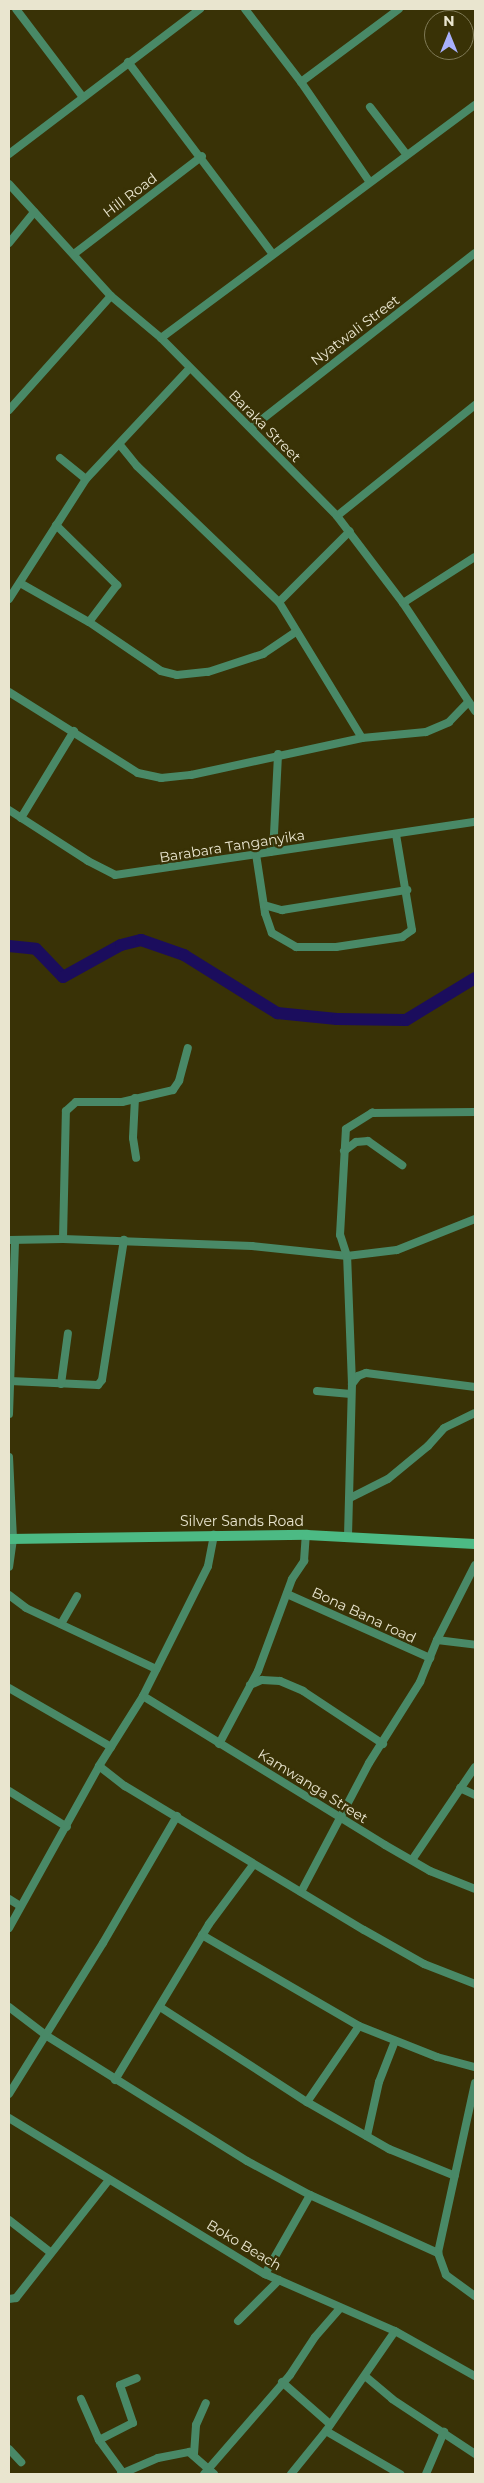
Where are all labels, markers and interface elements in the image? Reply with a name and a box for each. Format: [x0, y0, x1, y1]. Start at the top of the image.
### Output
north arrow [424, 10, 474, 60]
text: N [443, 12, 455, 30]
street label: Hill Road [100, 169, 160, 221]
street label: Nyatwali Street [307, 291, 403, 369]
street label: Baraka Street [226, 387, 304, 465]
street label: Barabara Tanganyika [158, 826, 306, 866]
street label: Silver Sands Road [180, 1513, 304, 1529]
street label: Bona Bana road [309, 1584, 419, 1646]
street label: Kamwanga Street [255, 1745, 371, 1827]
street label: Boko Beach [204, 2216, 284, 2274]

